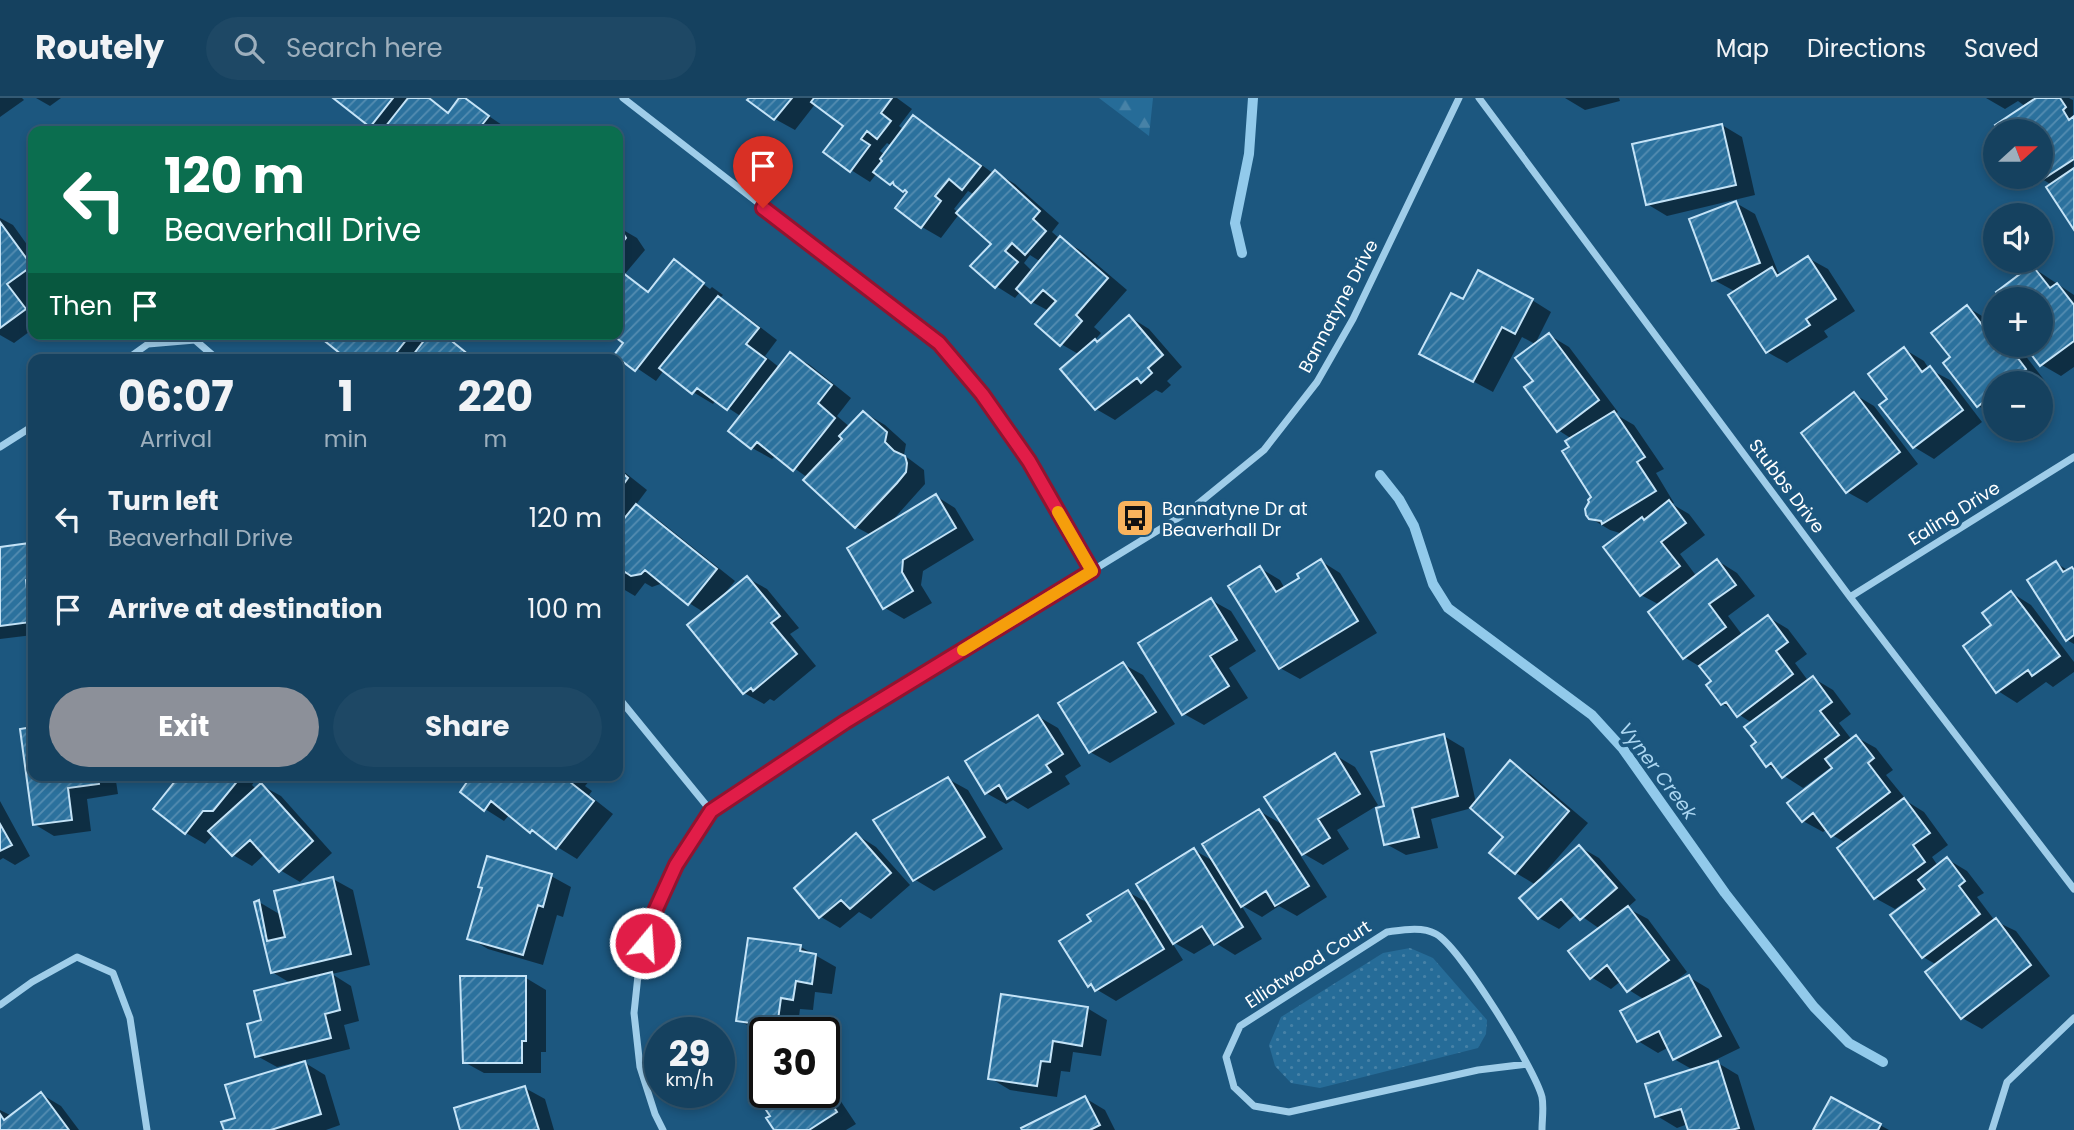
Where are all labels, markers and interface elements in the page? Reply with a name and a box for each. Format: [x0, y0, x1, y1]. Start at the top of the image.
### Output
search box [206, 17, 696, 80]
text: Routely [35, 24, 164, 71]
icon: search [230, 29, 268, 67]
text: Search here [286, 30, 443, 66]
text: Map [1716, 32, 1769, 65]
text: Directions [1807, 32, 1926, 65]
text: Saved [1964, 32, 2039, 65]
north arrow [1983, 119, 2053, 189]
map controls [1983, 119, 2053, 441]
pin [733, 136, 793, 208]
text: 120 m [164, 142, 305, 210]
icon: arrive [744, 147, 782, 185]
icon: left [49, 154, 140, 245]
button: sound [1983, 203, 2053, 273]
text: Beaverhall Drive [164, 207, 421, 252]
street label: Bannatyne Drive [1292, 235, 1384, 377]
icon: arrive [126, 287, 164, 325]
button: + [1983, 287, 2053, 357]
text: Then [49, 288, 112, 324]
text: 06:07 [118, 367, 234, 426]
text: 1 [338, 367, 354, 426]
text: 220 [458, 367, 533, 426]
button: − [1983, 371, 2053, 441]
text: Arrival [140, 423, 212, 455]
text: min [324, 423, 368, 455]
text: m [484, 423, 507, 455]
street label: Stubbs Drive [1743, 434, 1831, 538]
street label: Ealing Drive [1903, 475, 2005, 551]
text: Turn left [108, 483, 219, 519]
place label: Bannatyne Dr at Beaverhall Dr [1162, 496, 1308, 542]
bus stop icon: Bannatyne Dr at Beaverhall Dr [1114, 497, 1156, 539]
icon: left [49, 500, 87, 538]
text: 120 m [529, 500, 602, 536]
text: Beaverhall Drive [108, 522, 293, 554]
icon: arrive [49, 591, 87, 629]
text: Arrive at destination [108, 591, 383, 627]
text: 100 m [527, 591, 602, 627]
button: Exit [49, 687, 319, 767]
button: Share [333, 687, 602, 767]
water label: Vyner Creek [1613, 717, 1704, 826]
position arrow [608, 906, 682, 980]
street label: Elliotwood Court [1240, 914, 1376, 1014]
speed limit sign: 30 [749, 1017, 840, 1108]
text: 29 [669, 1029, 710, 1078]
text: km/h [666, 1067, 713, 1092]

